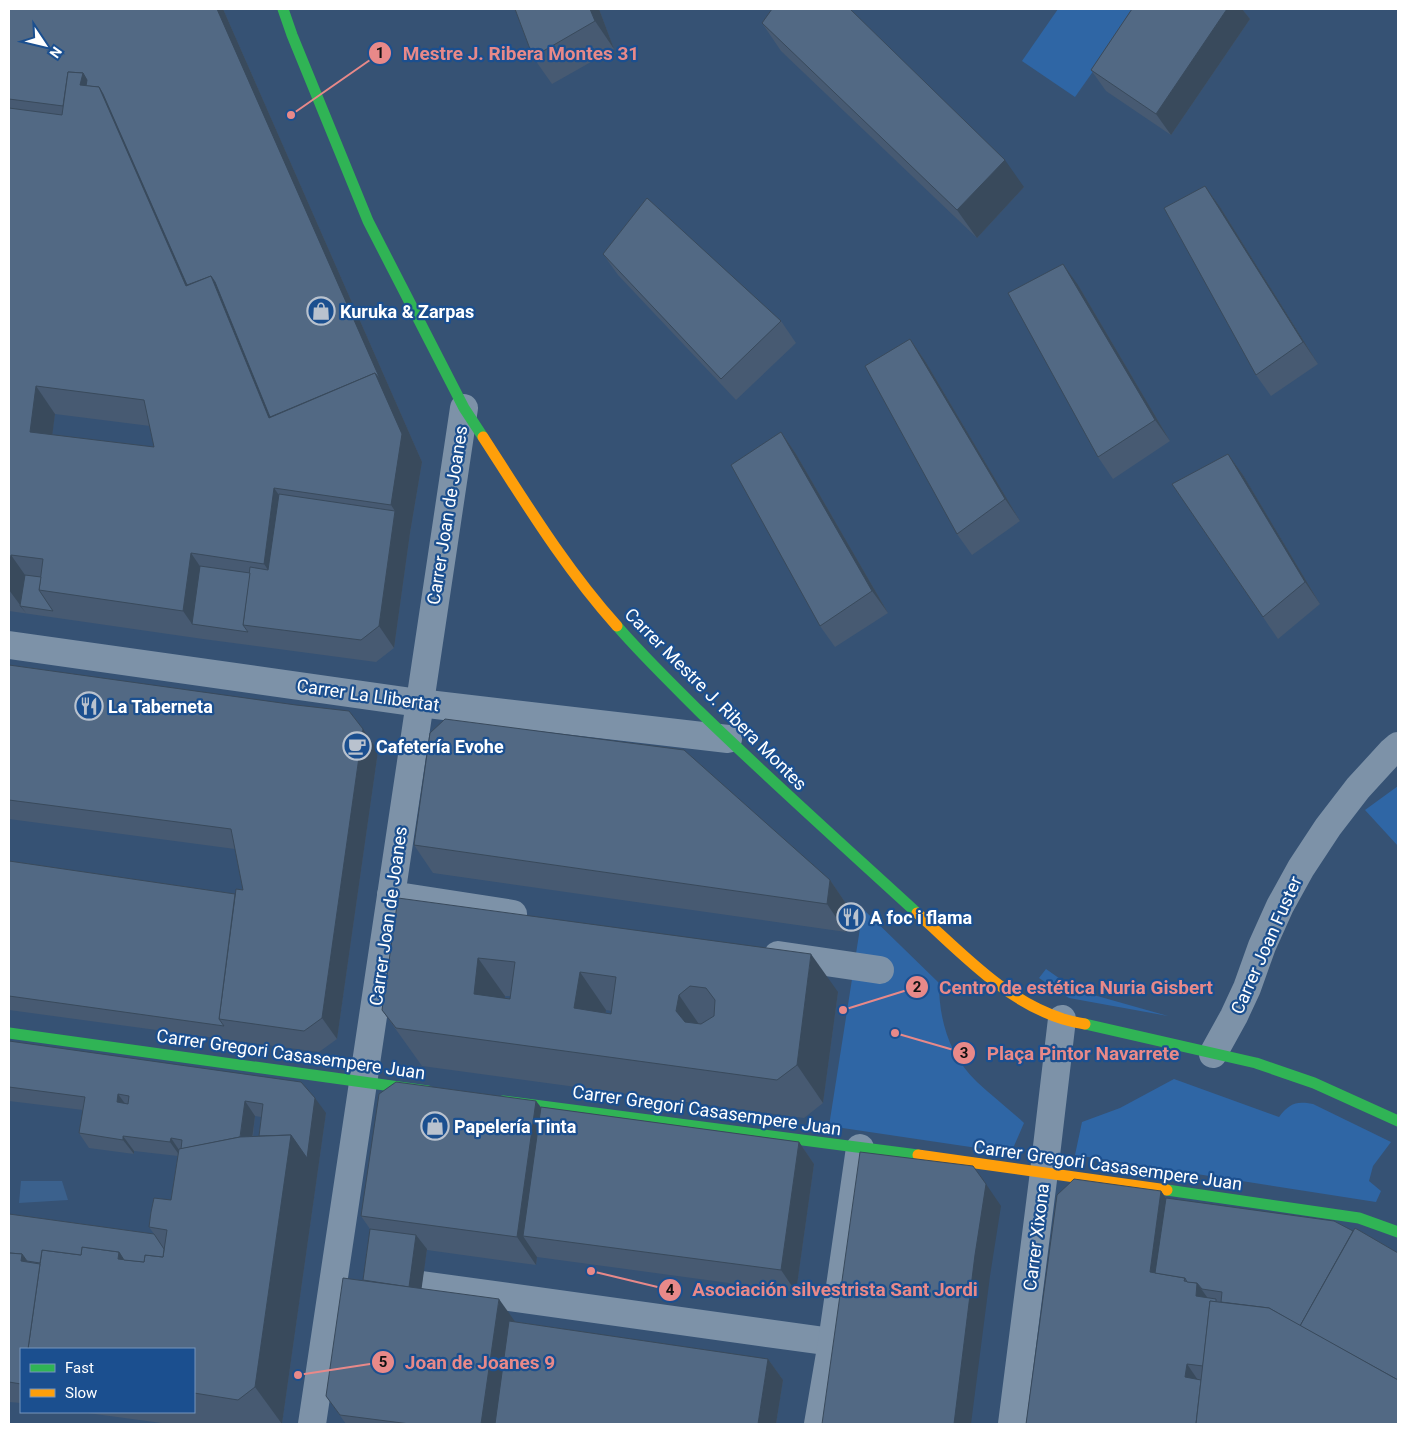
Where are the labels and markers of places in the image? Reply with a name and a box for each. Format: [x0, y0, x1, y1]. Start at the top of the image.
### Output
callout: Mestre J. Ribera Montes 31 [368, 36, 649, 70]
shop icon: Kuruka & Zarpas [306, 296, 336, 326]
place label: Kuruka & Zarpas [340, 301, 474, 322]
restaurant icon: La Taberneta [74, 691, 104, 721]
place label: La Taberneta [108, 696, 213, 717]
cafe icon: Cafetería Evohe [342, 731, 372, 761]
place label: Cafetería Evohe [376, 736, 504, 757]
restaurant icon: A foc i flama [836, 902, 866, 932]
place label: A foc i flama [870, 907, 973, 928]
callout: Centro de estética Nuria Gisbert [904, 970, 1223, 1004]
callout: Plaça Pintor Navarrete [951, 1036, 1189, 1070]
shop icon: Papelería Tinta [420, 1111, 450, 1141]
place label: Papelería Tinta [454, 1116, 577, 1137]
callout: Asociación silvestrista Sant Jordi [657, 1273, 988, 1307]
callout: Joan de Joanes 9 [370, 1345, 565, 1379]

